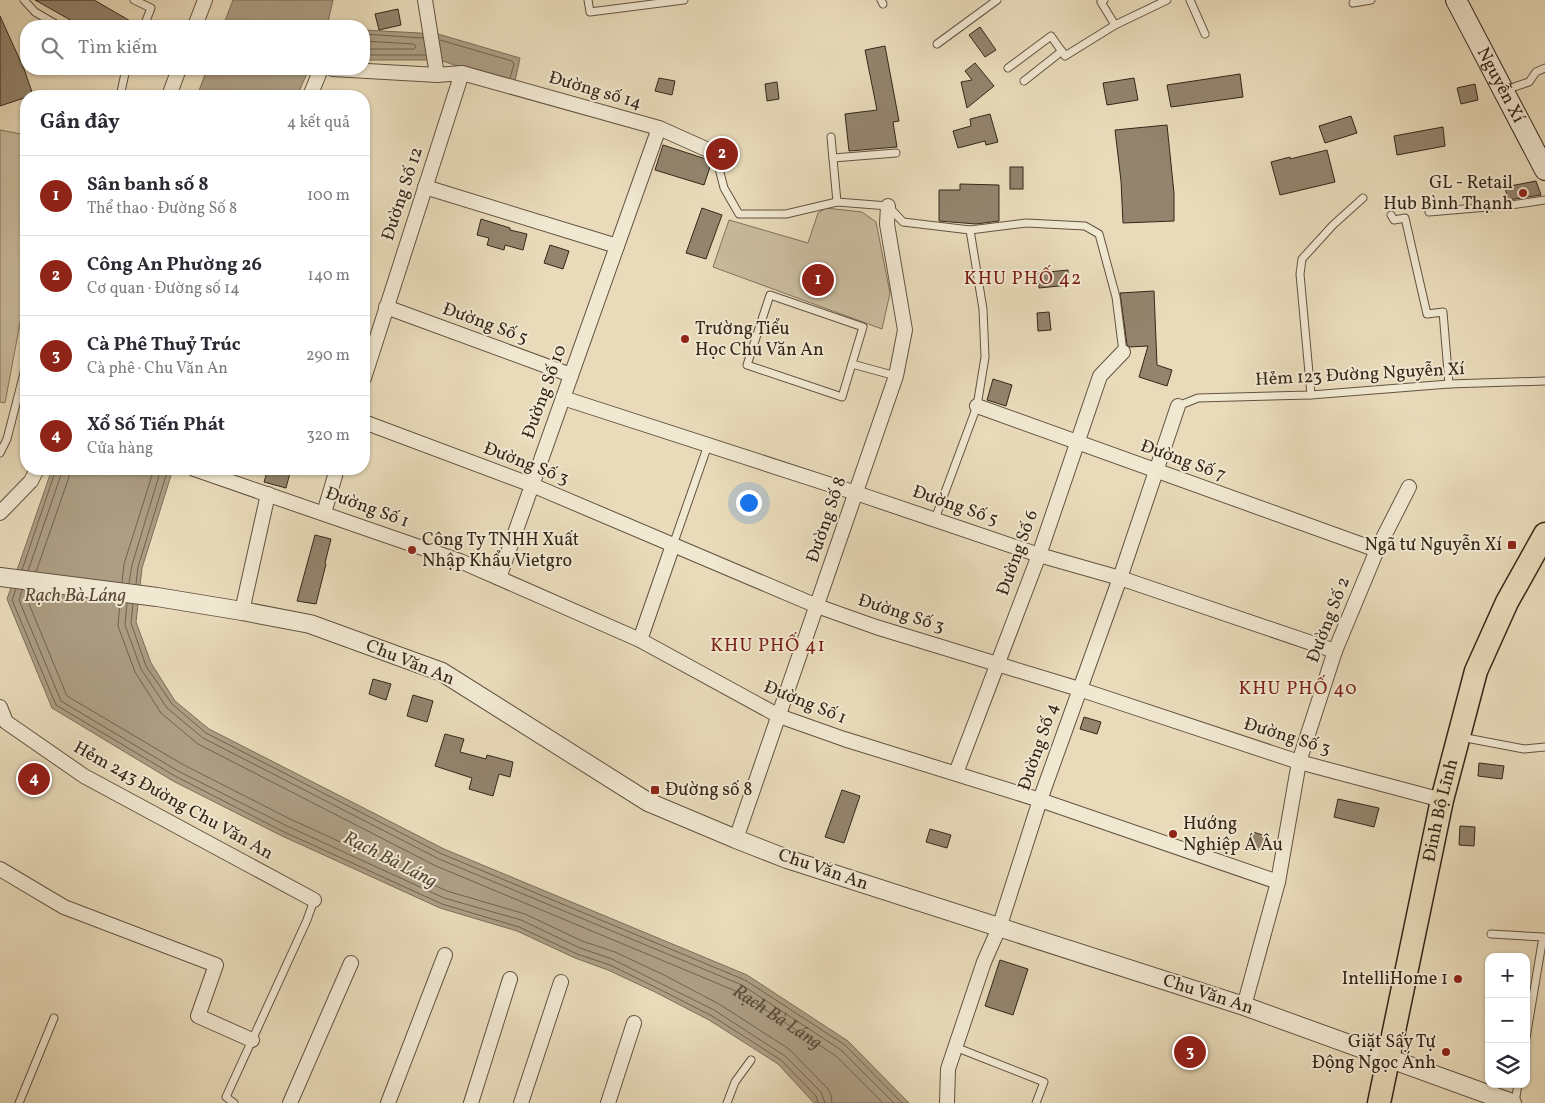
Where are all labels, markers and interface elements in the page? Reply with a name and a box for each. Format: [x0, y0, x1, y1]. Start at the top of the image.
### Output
search box [20, 20, 370, 75]
icon: search [38, 34, 66, 62]
text: Tìm kiếm [78, 35, 158, 61]
street label: Nguyễn Xí [1470, 43, 1531, 128]
street label: Đường số 14 [545, 66, 645, 116]
text: Gần đây [40, 108, 120, 137]
text: 4 kết quả [287, 112, 350, 134]
pin: 2 [706, 135, 738, 173]
street label: Đường Số 12 [376, 144, 430, 244]
place label: GL - Retail Hub Bình Thạnh [1383, 171, 1513, 217]
text: Sân banh số 8 [87, 172, 209, 198]
text: 1 [53, 185, 59, 207]
text: 100 m [307, 185, 350, 207]
marker: GL - Retail Hub Bình Thạnh [1517, 187, 1529, 199]
text: Thể thao · Đường Số 8 [87, 198, 237, 220]
text: Công An Phường 26 [87, 252, 262, 278]
pin: 1 [802, 261, 834, 299]
text: 2 [52, 265, 60, 287]
text: 140 m [308, 265, 350, 287]
district label: KHU PHỐ 42 [964, 265, 1082, 292]
text: Cơ quan · Đường số 14 [87, 278, 240, 300]
street label: Đường Số 5 [439, 297, 531, 351]
place label: Trường Tiểu Học Chu Văn An [695, 317, 824, 363]
text: Cà Phê Thuỷ Trúc [87, 332, 241, 358]
marker: Trường Tiểu Học Chu Văn An [679, 333, 691, 345]
street label: Đường Số 10 [516, 341, 574, 442]
text: 3 [52, 345, 60, 367]
text: 290 m [306, 345, 350, 367]
street label: Hẻm 123 Đường Nguyễn Xí [1255, 357, 1466, 393]
text: Cà phê · Chu Văn An [87, 358, 228, 380]
text: Xổ Số Tiến Phát [87, 412, 225, 438]
text: 4 [51, 425, 61, 447]
text: 320 m [306, 425, 350, 447]
street label: Đường Số 7 [1137, 434, 1229, 488]
street label: Đường Số 3 [480, 436, 572, 492]
text: Cửa hàng [87, 438, 153, 460]
street label: Đường Số 8 [801, 474, 853, 566]
street label: Đường Số 5 [909, 480, 1001, 532]
street label: Đường Số 1 [322, 481, 412, 535]
your location [736, 490, 762, 516]
street label: Đường Số 6 [991, 507, 1045, 599]
place label: Công Ty TNHH Xuất Nhập Khẩu Vietgro [422, 528, 579, 574]
place label: Ngã tư Nguyễn Xí [1364, 533, 1503, 558]
marker: Ngã tư Nguyễn Xí [1506, 539, 1518, 551]
marker: Công Ty TNHH Xuất Nhập Khẩu Vietgro [406, 544, 418, 556]
street label: Đường Số 2 [1301, 573, 1357, 667]
water label: Rạch Bà Láng [24, 583, 126, 609]
street label: Đường Số 3 [854, 588, 948, 640]
district label: KHU PHỐ 41 [710, 632, 826, 659]
street label: Chu Văn An [362, 634, 458, 692]
street label: Đường Số 1 [760, 675, 850, 731]
district label: KHU PHỐ 40 [1238, 675, 1358, 702]
street label: Đường Số 4 [1012, 700, 1066, 794]
street label: Đường Số 3 [1240, 712, 1334, 762]
street label: Hẻm 243 Đường Chu Văn An [69, 736, 278, 867]
street label: Đinh Bộ Lĩnh [1417, 756, 1465, 864]
pin: 4 [18, 760, 50, 798]
place label: Đường số 8 [665, 778, 752, 803]
marker: Đường số 8 [649, 784, 661, 796]
place label: Hướng Nghiệp Á Âu [1183, 812, 1283, 858]
water label: Rạch Bà Láng [339, 825, 441, 895]
marker: Hướng Nghiệp Á Âu [1167, 828, 1179, 840]
street label: Chu Văn An [775, 843, 872, 897]
map controls [1485, 953, 1530, 1088]
button: + [1485, 953, 1530, 998]
place label: IntelliHome 1 [1342, 967, 1448, 992]
street label: Chu Văn An [1159, 969, 1257, 1021]
marker: IntelliHome 1 [1452, 973, 1464, 985]
water label: Rạch Bà Láng [727, 979, 827, 1056]
button: − [1485, 998, 1530, 1043]
place label: Giặt Sấy Tự Động Ngọc Ánh [1312, 1030, 1436, 1076]
pin: 3 [1174, 1033, 1206, 1071]
button: layers [1485, 1043, 1530, 1088]
marker: Giặt Sấy Tự Động Ngọc Ánh [1440, 1046, 1452, 1058]

